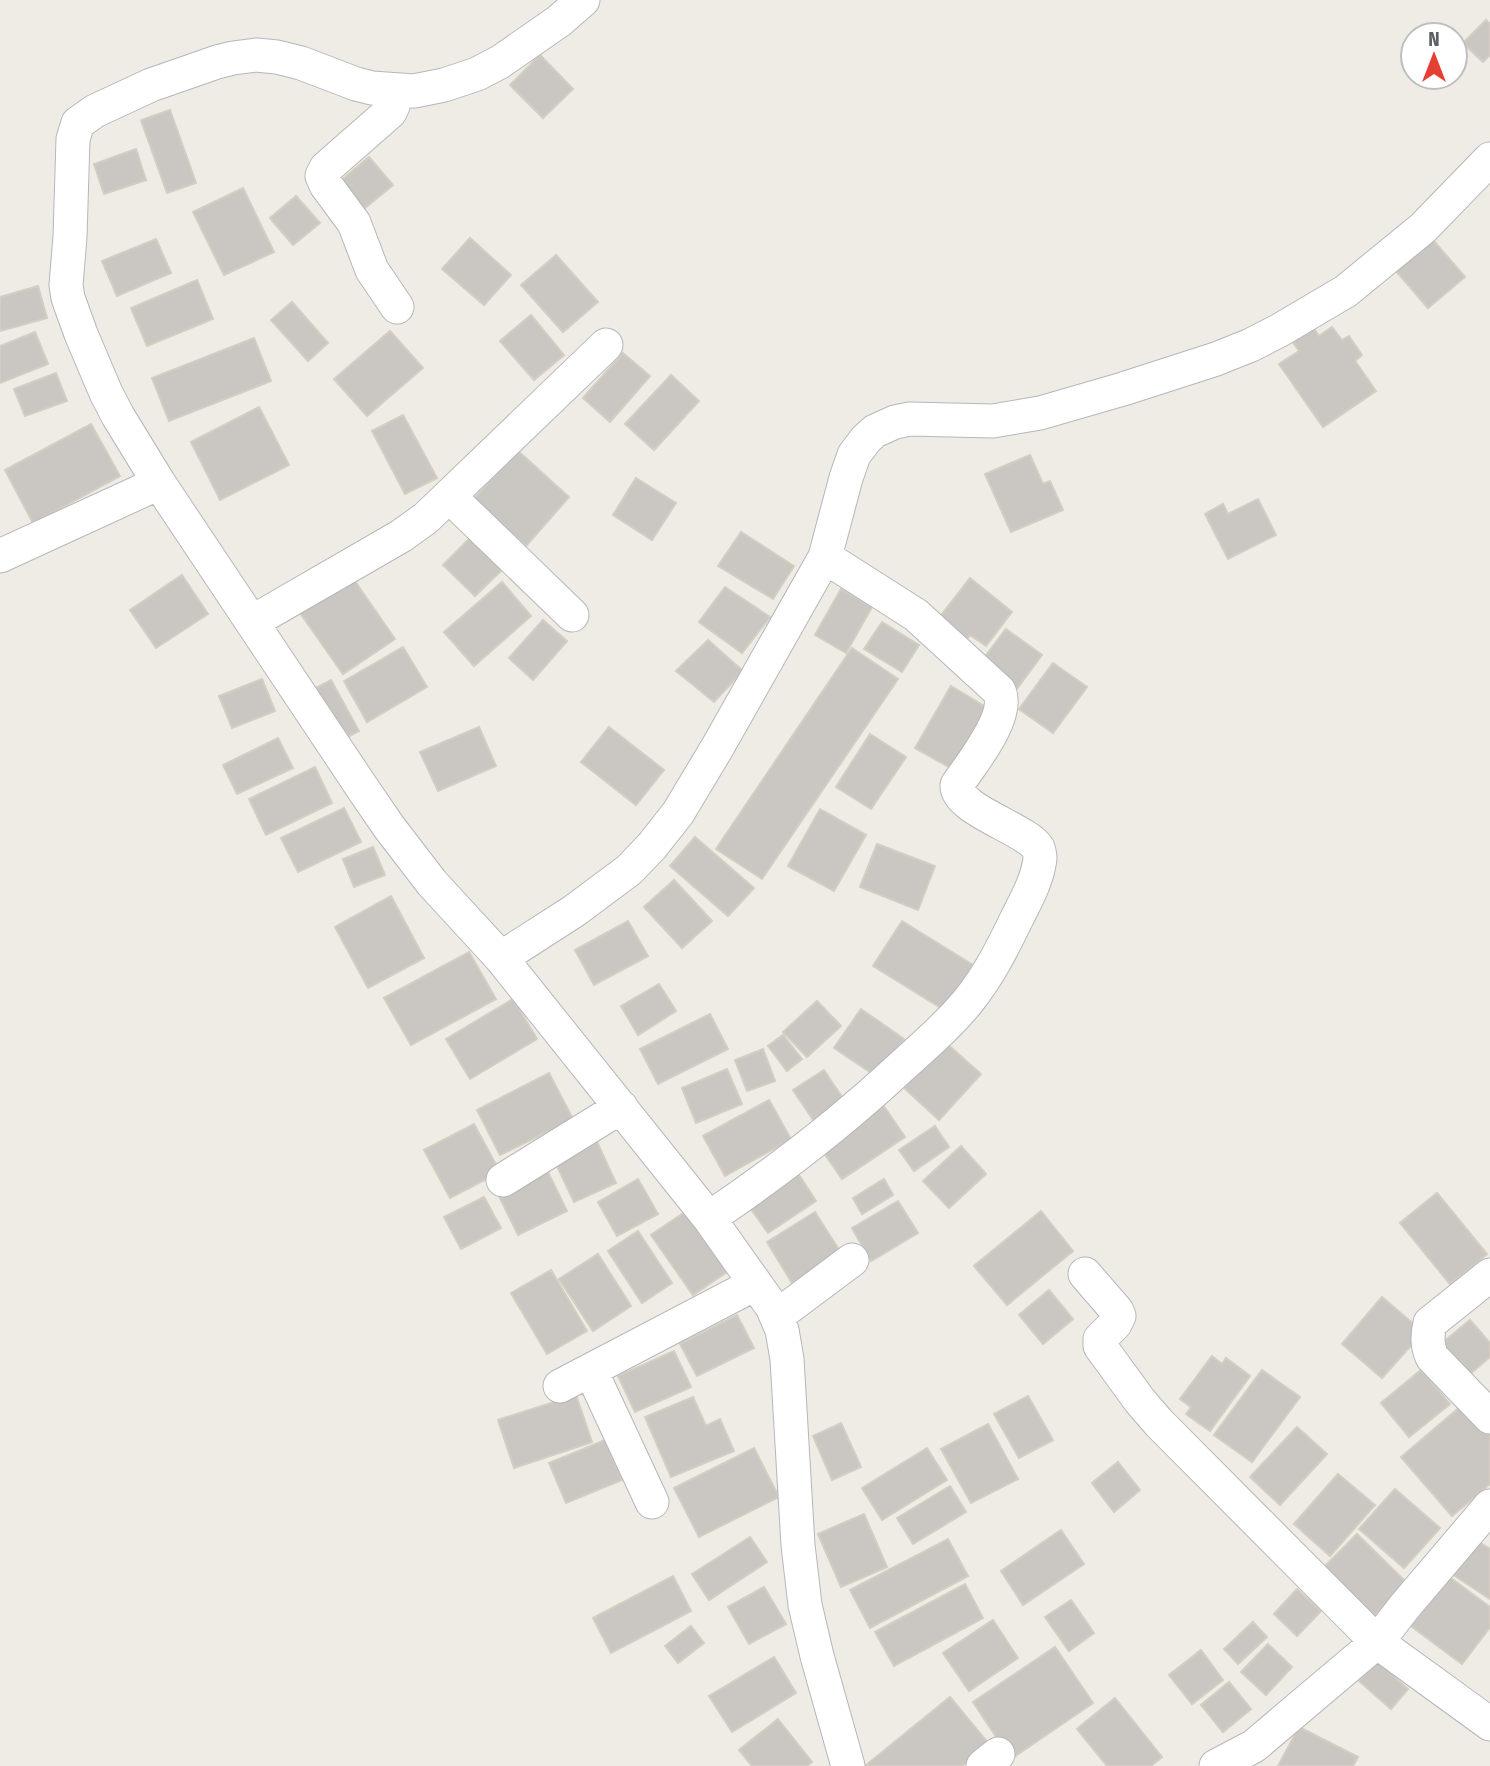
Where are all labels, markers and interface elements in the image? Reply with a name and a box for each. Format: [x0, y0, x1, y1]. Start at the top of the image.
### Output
north arrow [1399, 21, 1469, 91]
text: N [1428, 28, 1440, 51]

